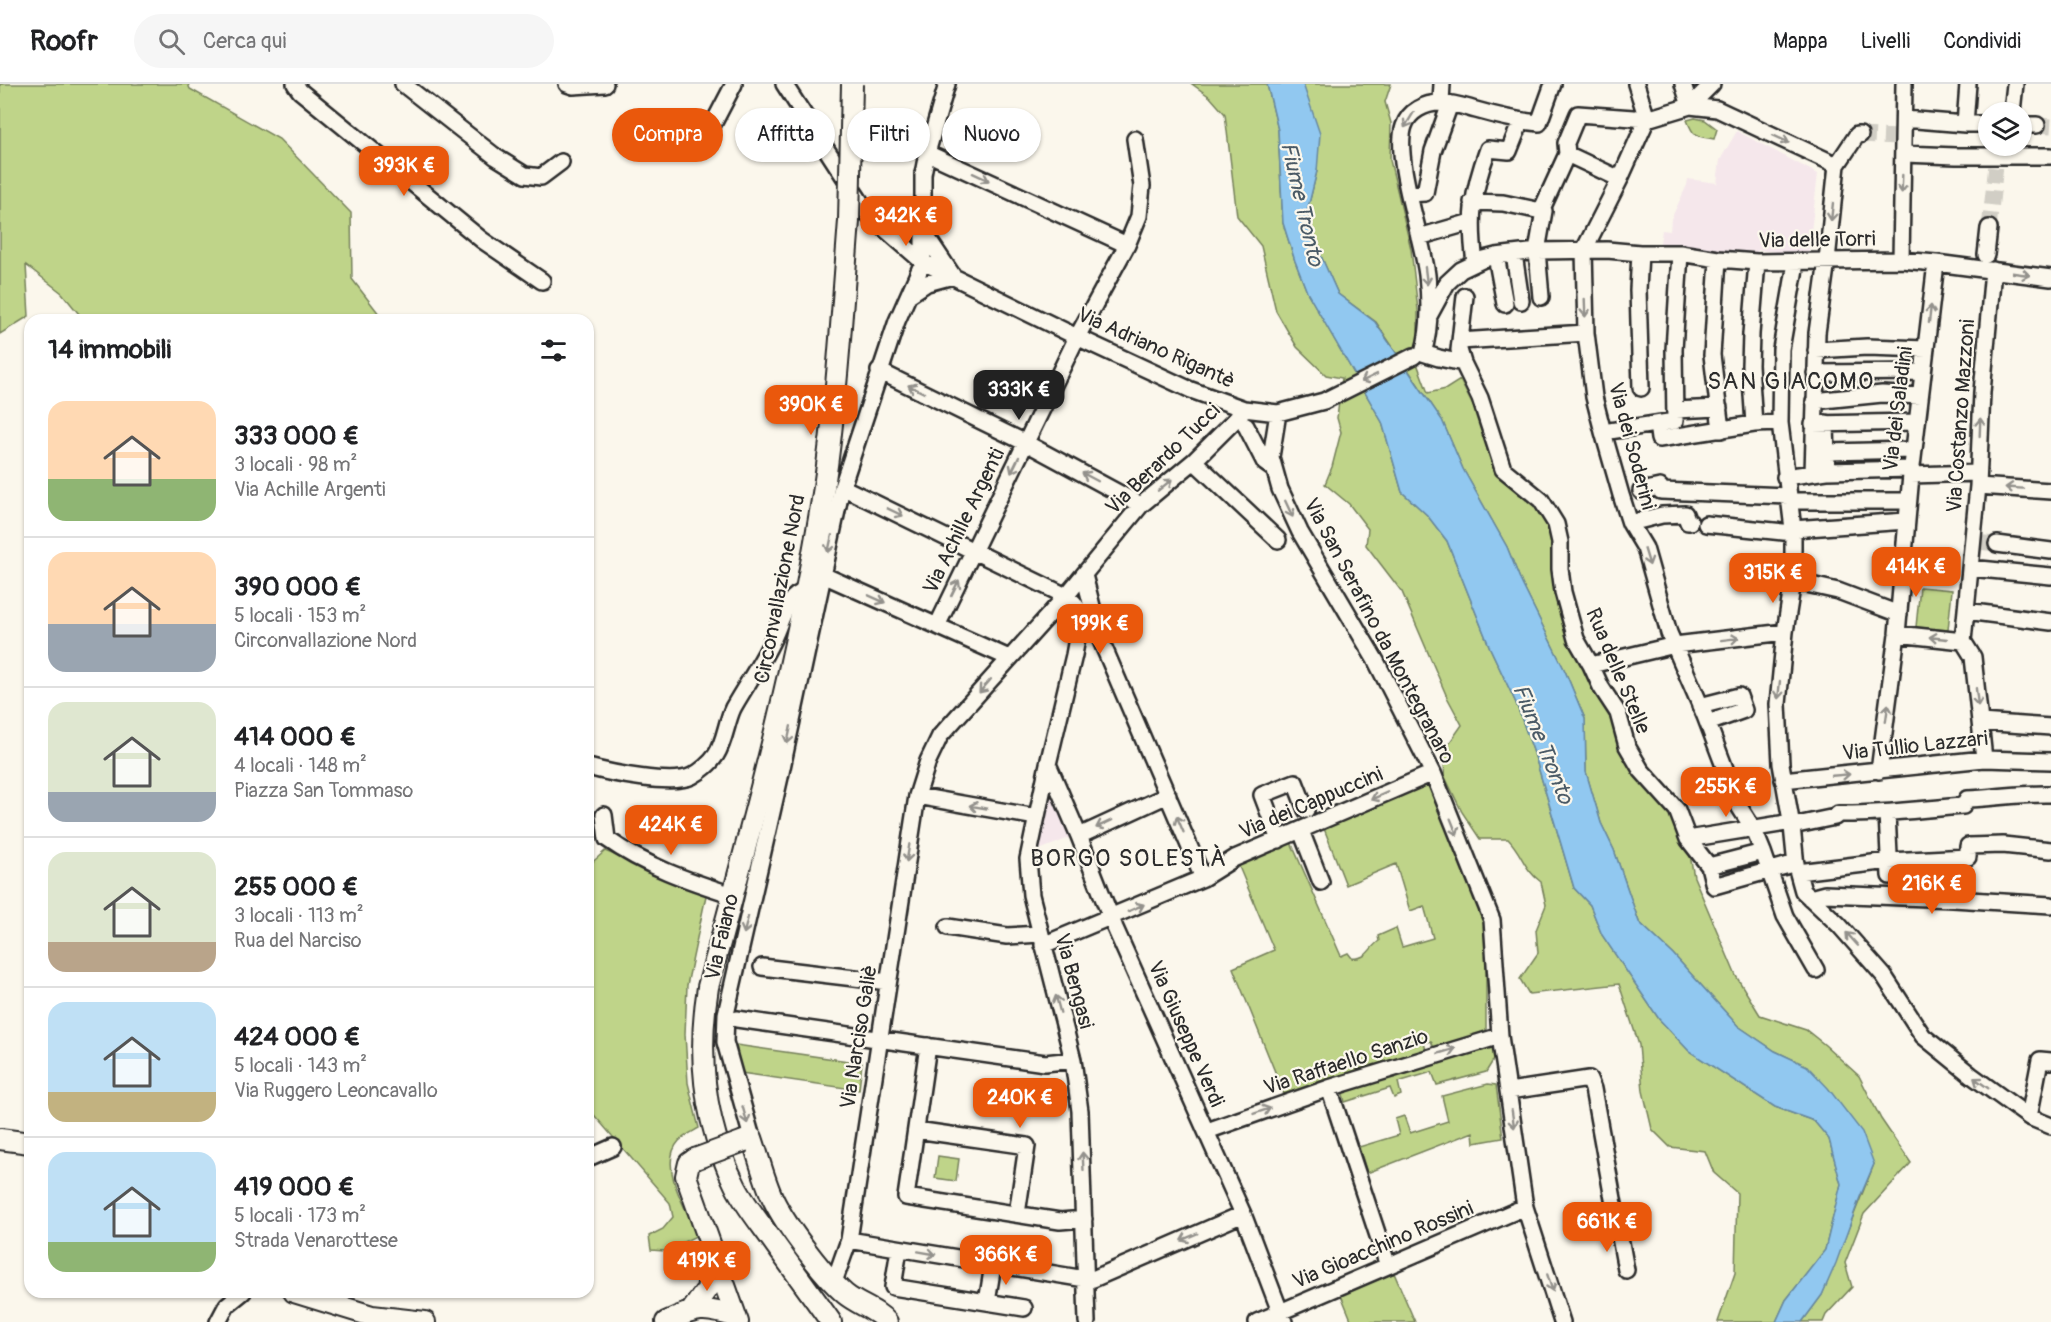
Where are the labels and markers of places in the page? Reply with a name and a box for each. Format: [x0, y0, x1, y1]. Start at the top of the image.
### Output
pin: 393K € [355, 146, 453, 197]
pin: 342K € [857, 196, 955, 247]
pin: 333K € [970, 370, 1068, 421]
pin: 390K € [762, 385, 860, 436]
pin: 414K € [1867, 547, 1965, 598]
pin: 315K € [1724, 553, 1822, 604]
pin: 199K € [1051, 604, 1149, 655]
pin: 255K € [1677, 767, 1775, 818]
pin: 424K € [622, 805, 720, 856]
pin: 216K € [1883, 864, 1981, 915]
pin: 240K € [971, 1078, 1069, 1129]
pin: 661K € [1558, 1202, 1656, 1253]
pin: 366K € [957, 1235, 1055, 1286]
pin: 419K € [658, 1241, 756, 1292]

